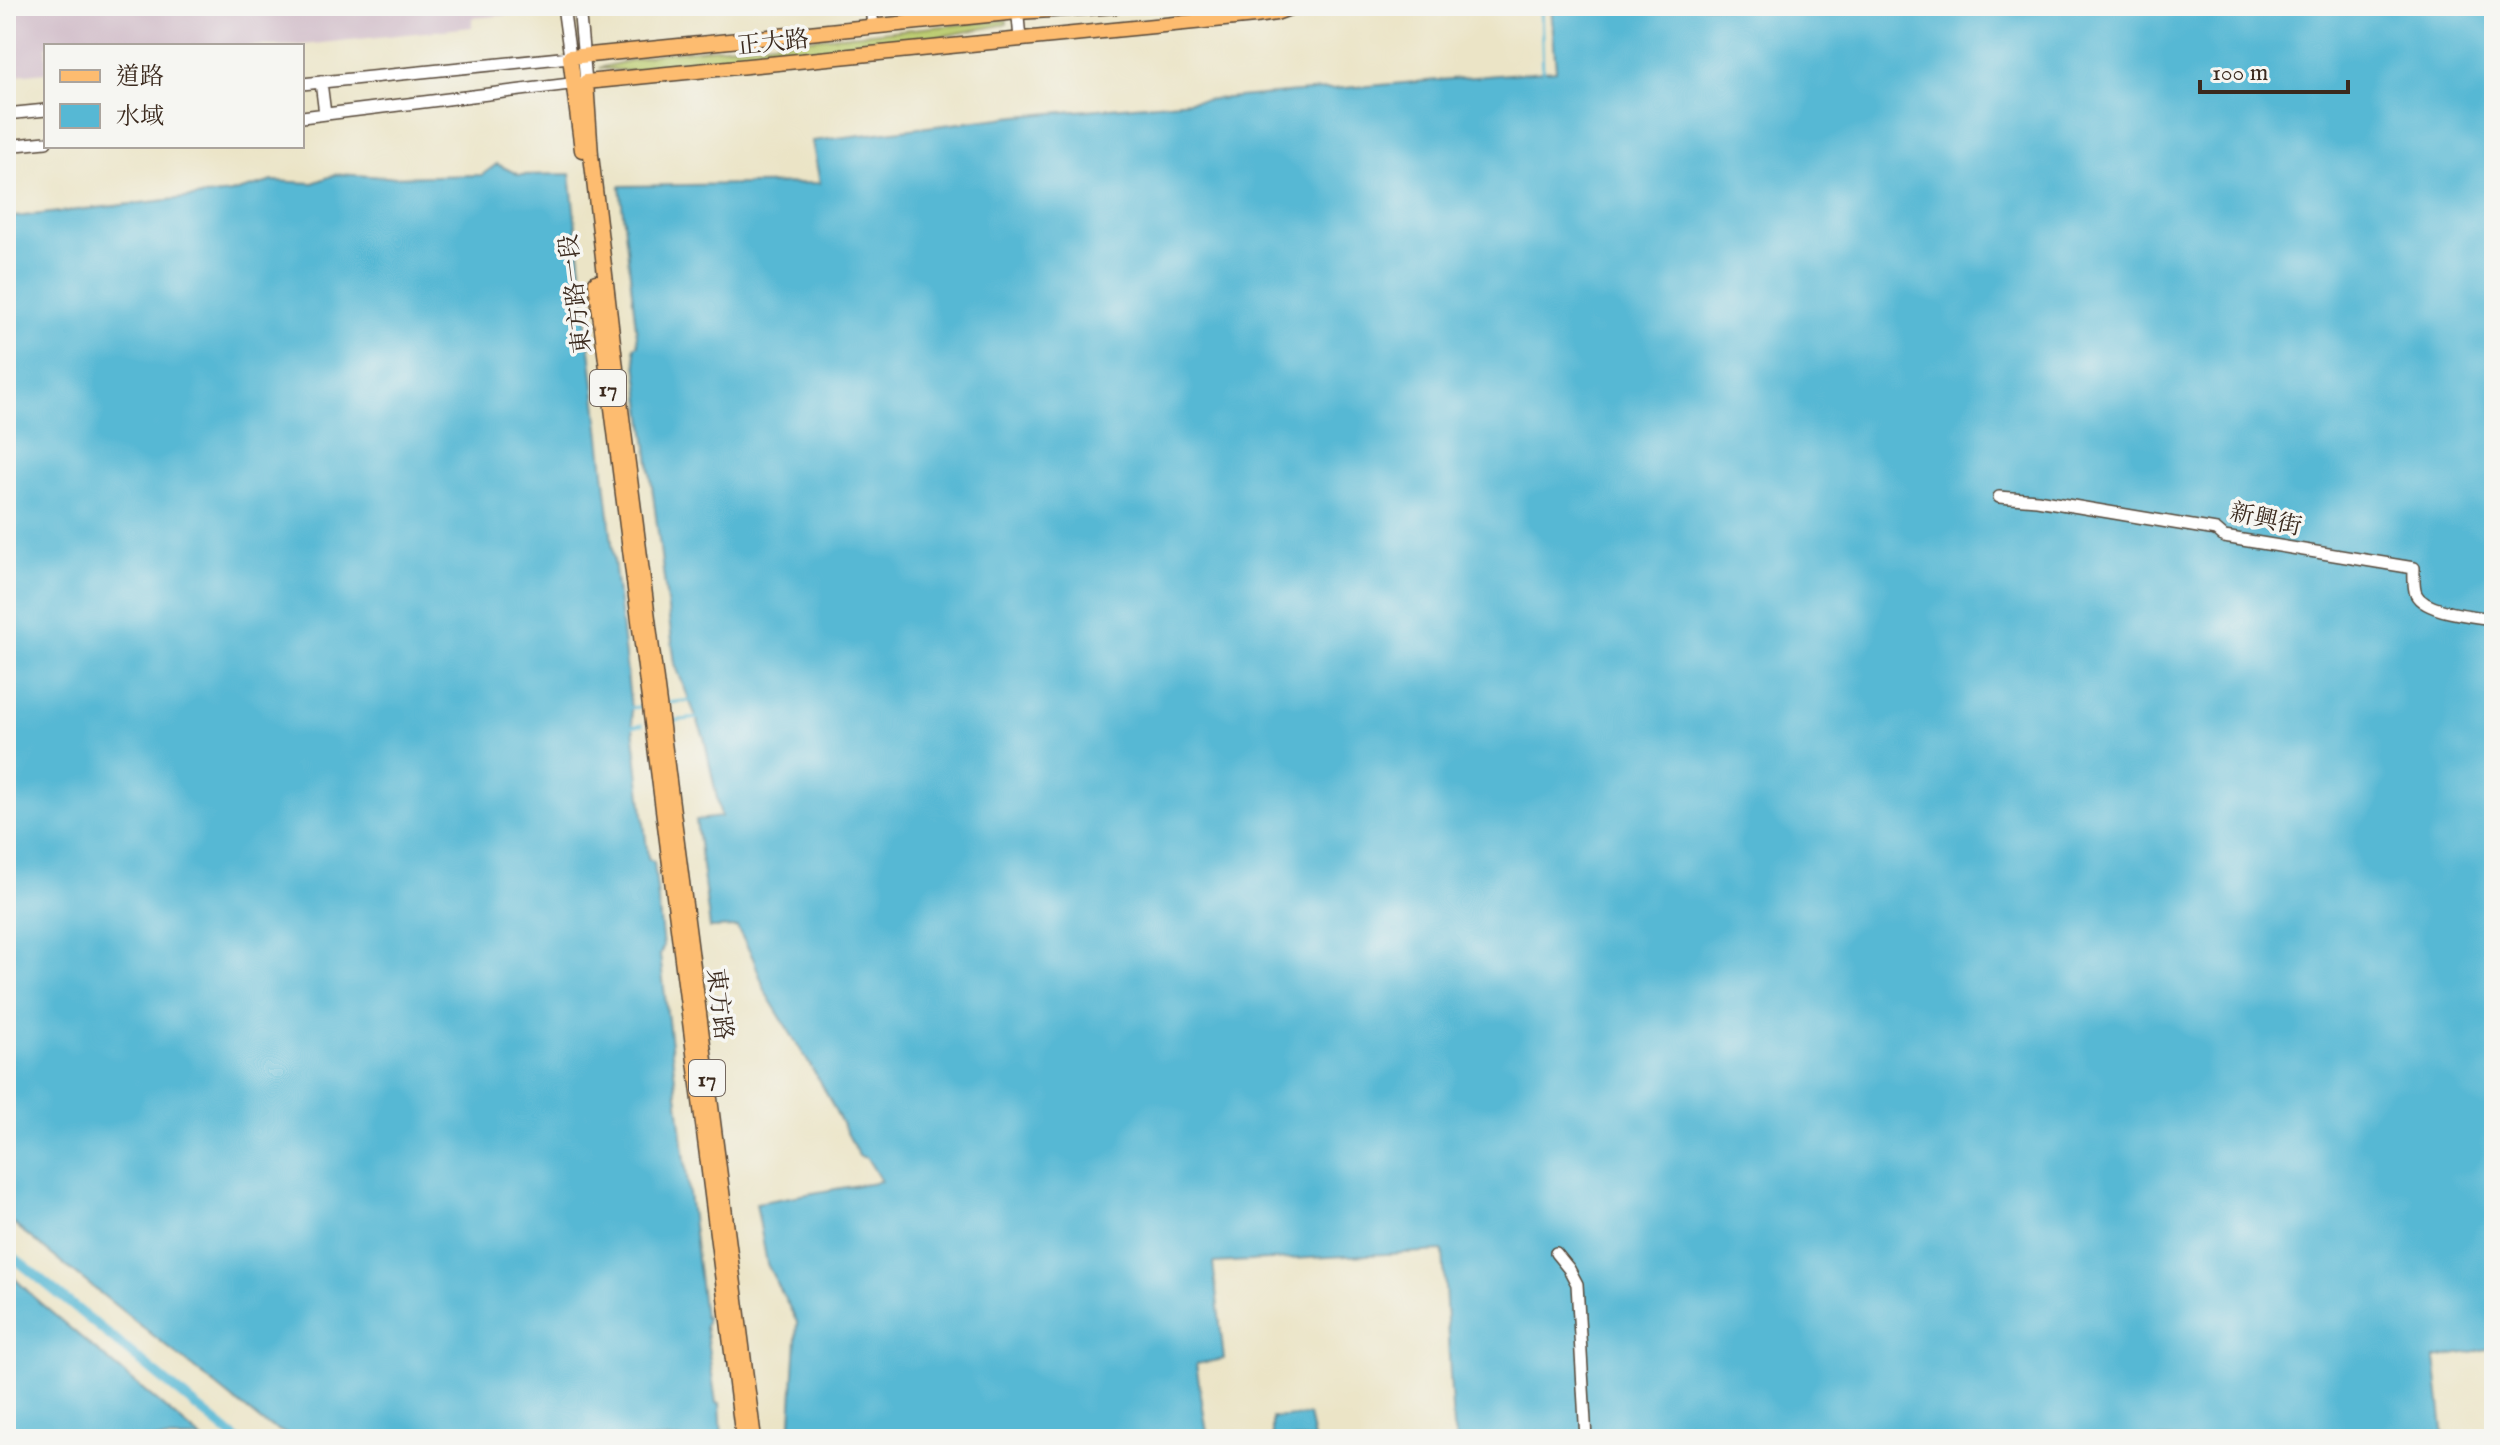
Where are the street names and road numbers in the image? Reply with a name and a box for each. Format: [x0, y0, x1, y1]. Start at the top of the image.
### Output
street label: 正大路 [736, 24, 811, 63]
street label: 東方路一段 [554, 232, 599, 355]
road number: 17 [590, 370, 626, 406]
street label: 新興街 [2227, 497, 2304, 544]
street label: 東方路 [699, 967, 738, 1042]
road number: 17 [689, 1060, 725, 1096]

